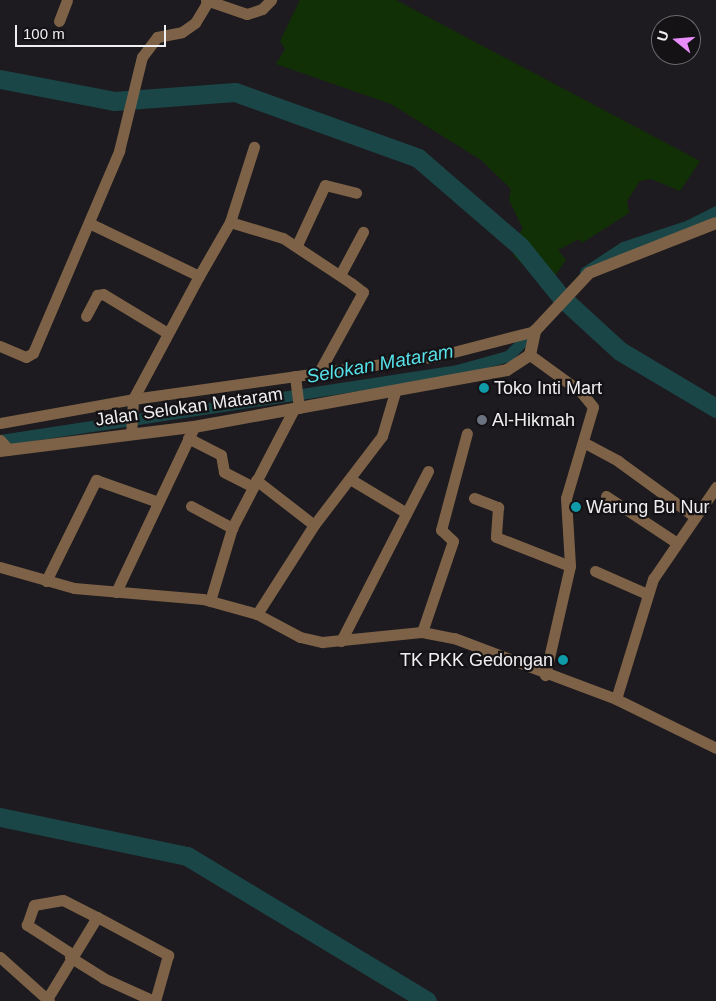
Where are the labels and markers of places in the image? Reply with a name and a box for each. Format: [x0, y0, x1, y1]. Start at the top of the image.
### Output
place label: Toko Inti Mart [494, 377, 602, 399]
marker: Toko Inti Mart [478, 382, 490, 394]
place label: Al-Hikmah [492, 409, 575, 431]
marker: Al-Hikmah [476, 414, 488, 426]
place label: Warung Bu Nur [586, 496, 709, 518]
marker: Warung Bu Nur [570, 501, 582, 513]
place label: TK PKK Gedongan [400, 649, 553, 671]
marker: TK PKK Gedongan [557, 654, 569, 666]

